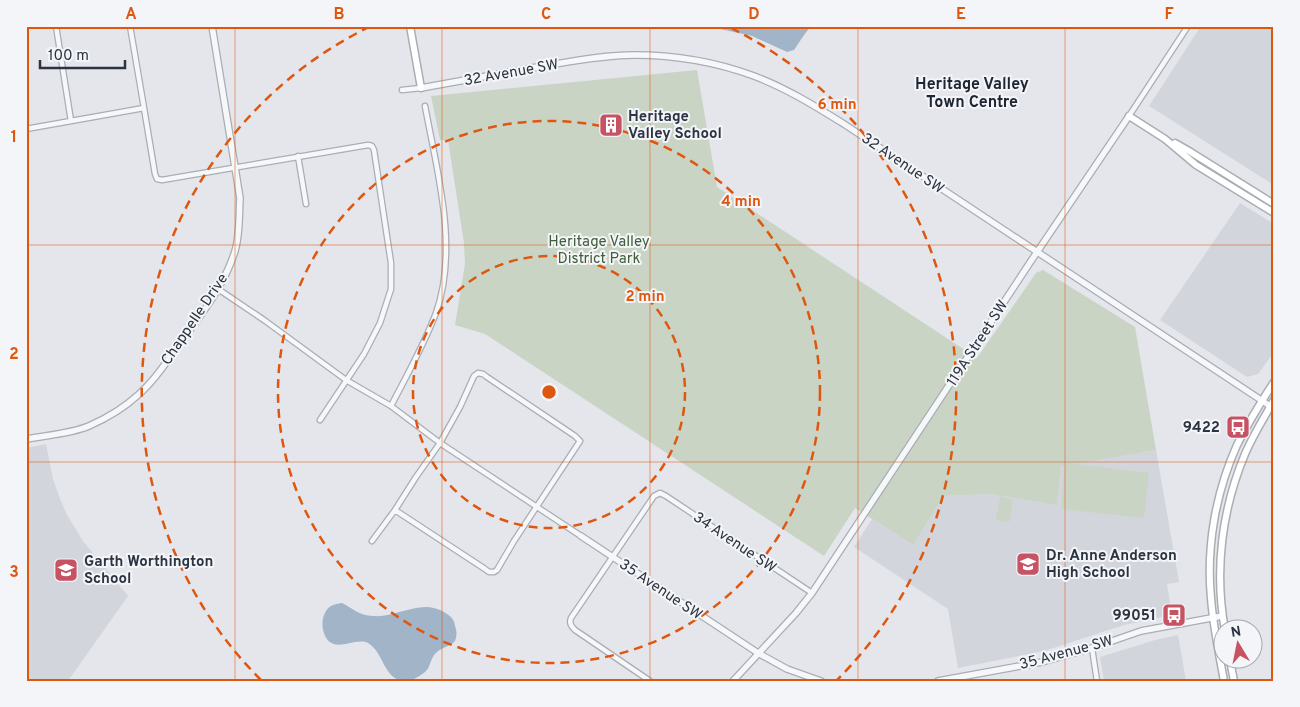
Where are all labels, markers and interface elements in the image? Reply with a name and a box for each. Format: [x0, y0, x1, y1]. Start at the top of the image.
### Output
text: A [125, 5, 137, 25]
text: B [333, 5, 345, 25]
text: C [541, 5, 551, 25]
text: D [748, 5, 760, 25]
text: E [956, 5, 966, 25]
text: F [1164, 5, 1174, 25]
scale bar [40, 38, 125, 70]
text: 100 m [48, 47, 89, 66]
street label: 32 Avenue SW [462, 56, 560, 91]
district label: Heritage Valley Town Centre [915, 75, 1029, 113]
text: 6 min [817, 96, 857, 115]
place label: Heritage Valley School [628, 108, 722, 144]
building icon: Heritage Valley School [598, 112, 624, 138]
text: 1 [11, 128, 17, 148]
street label: 32 Avenue SW [857, 130, 947, 199]
text: 4 min [721, 193, 761, 212]
park label: Heritage Valley District Park [548, 233, 650, 269]
street label: Chappelle Drive [158, 270, 233, 369]
text: 2 min [625, 288, 665, 307]
street label: 119A Street SW [943, 297, 1013, 390]
text: 2 [9, 345, 19, 365]
centre of rings [540, 383, 558, 401]
bus stop icon: 9422 [1225, 414, 1251, 440]
place label: 9422 [1183, 419, 1220, 438]
street label: 34 Avenue SW [689, 508, 779, 578]
place label: Dr. Anne Anderson High School [1046, 547, 1177, 583]
school or university icon: Dr. Anne Anderson High School [1015, 551, 1041, 577]
place label: Garth Worthington School [84, 553, 213, 589]
street label: 35 Avenue SW [615, 555, 705, 625]
school or university icon: Garth Worthington School [53, 557, 79, 583]
text: 3 [9, 563, 19, 583]
bus stop icon: 99051 [1161, 602, 1187, 628]
place label: 99051 [1112, 607, 1156, 626]
north arrow [1212, 620, 1262, 670]
text: N [1230, 623, 1242, 642]
street label: 35 Avenue SW [1017, 632, 1115, 675]

